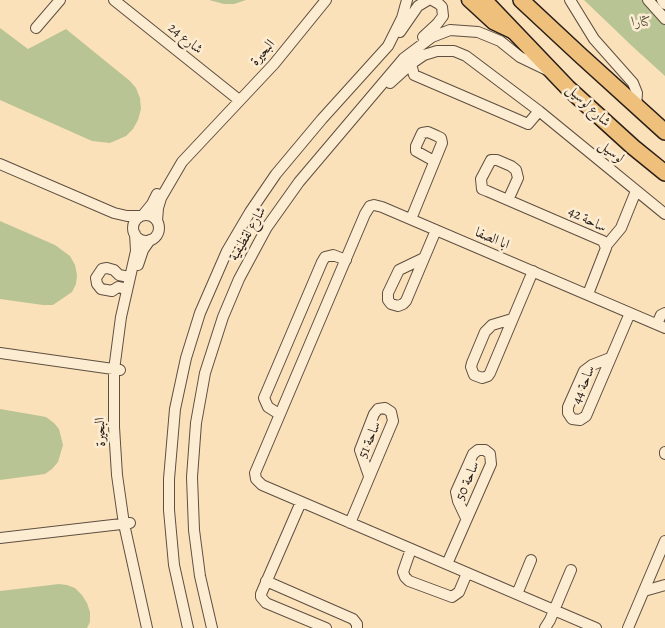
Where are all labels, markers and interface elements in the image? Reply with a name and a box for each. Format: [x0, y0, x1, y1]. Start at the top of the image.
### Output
park label: كتارا [632, 15, 652, 31]
street label: شارع 24 [164, 20, 206, 58]
street label: البحيرة [247, 36, 279, 70]
street label: شارع لوسيل [562, 81, 614, 131]
street label: لوسيل [595, 137, 627, 167]
street label: شارع لقطيفية [226, 204, 270, 264]
street label: ساحة 42 [565, 204, 609, 236]
street label: ابا الصفا [472, 224, 512, 254]
street label: ساحة 44 [569, 363, 599, 407]
street label: البحيرة [92, 417, 110, 447]
street label: ساحة 51 [355, 419, 385, 461]
street label: ساحة 50 [452, 459, 484, 503]

